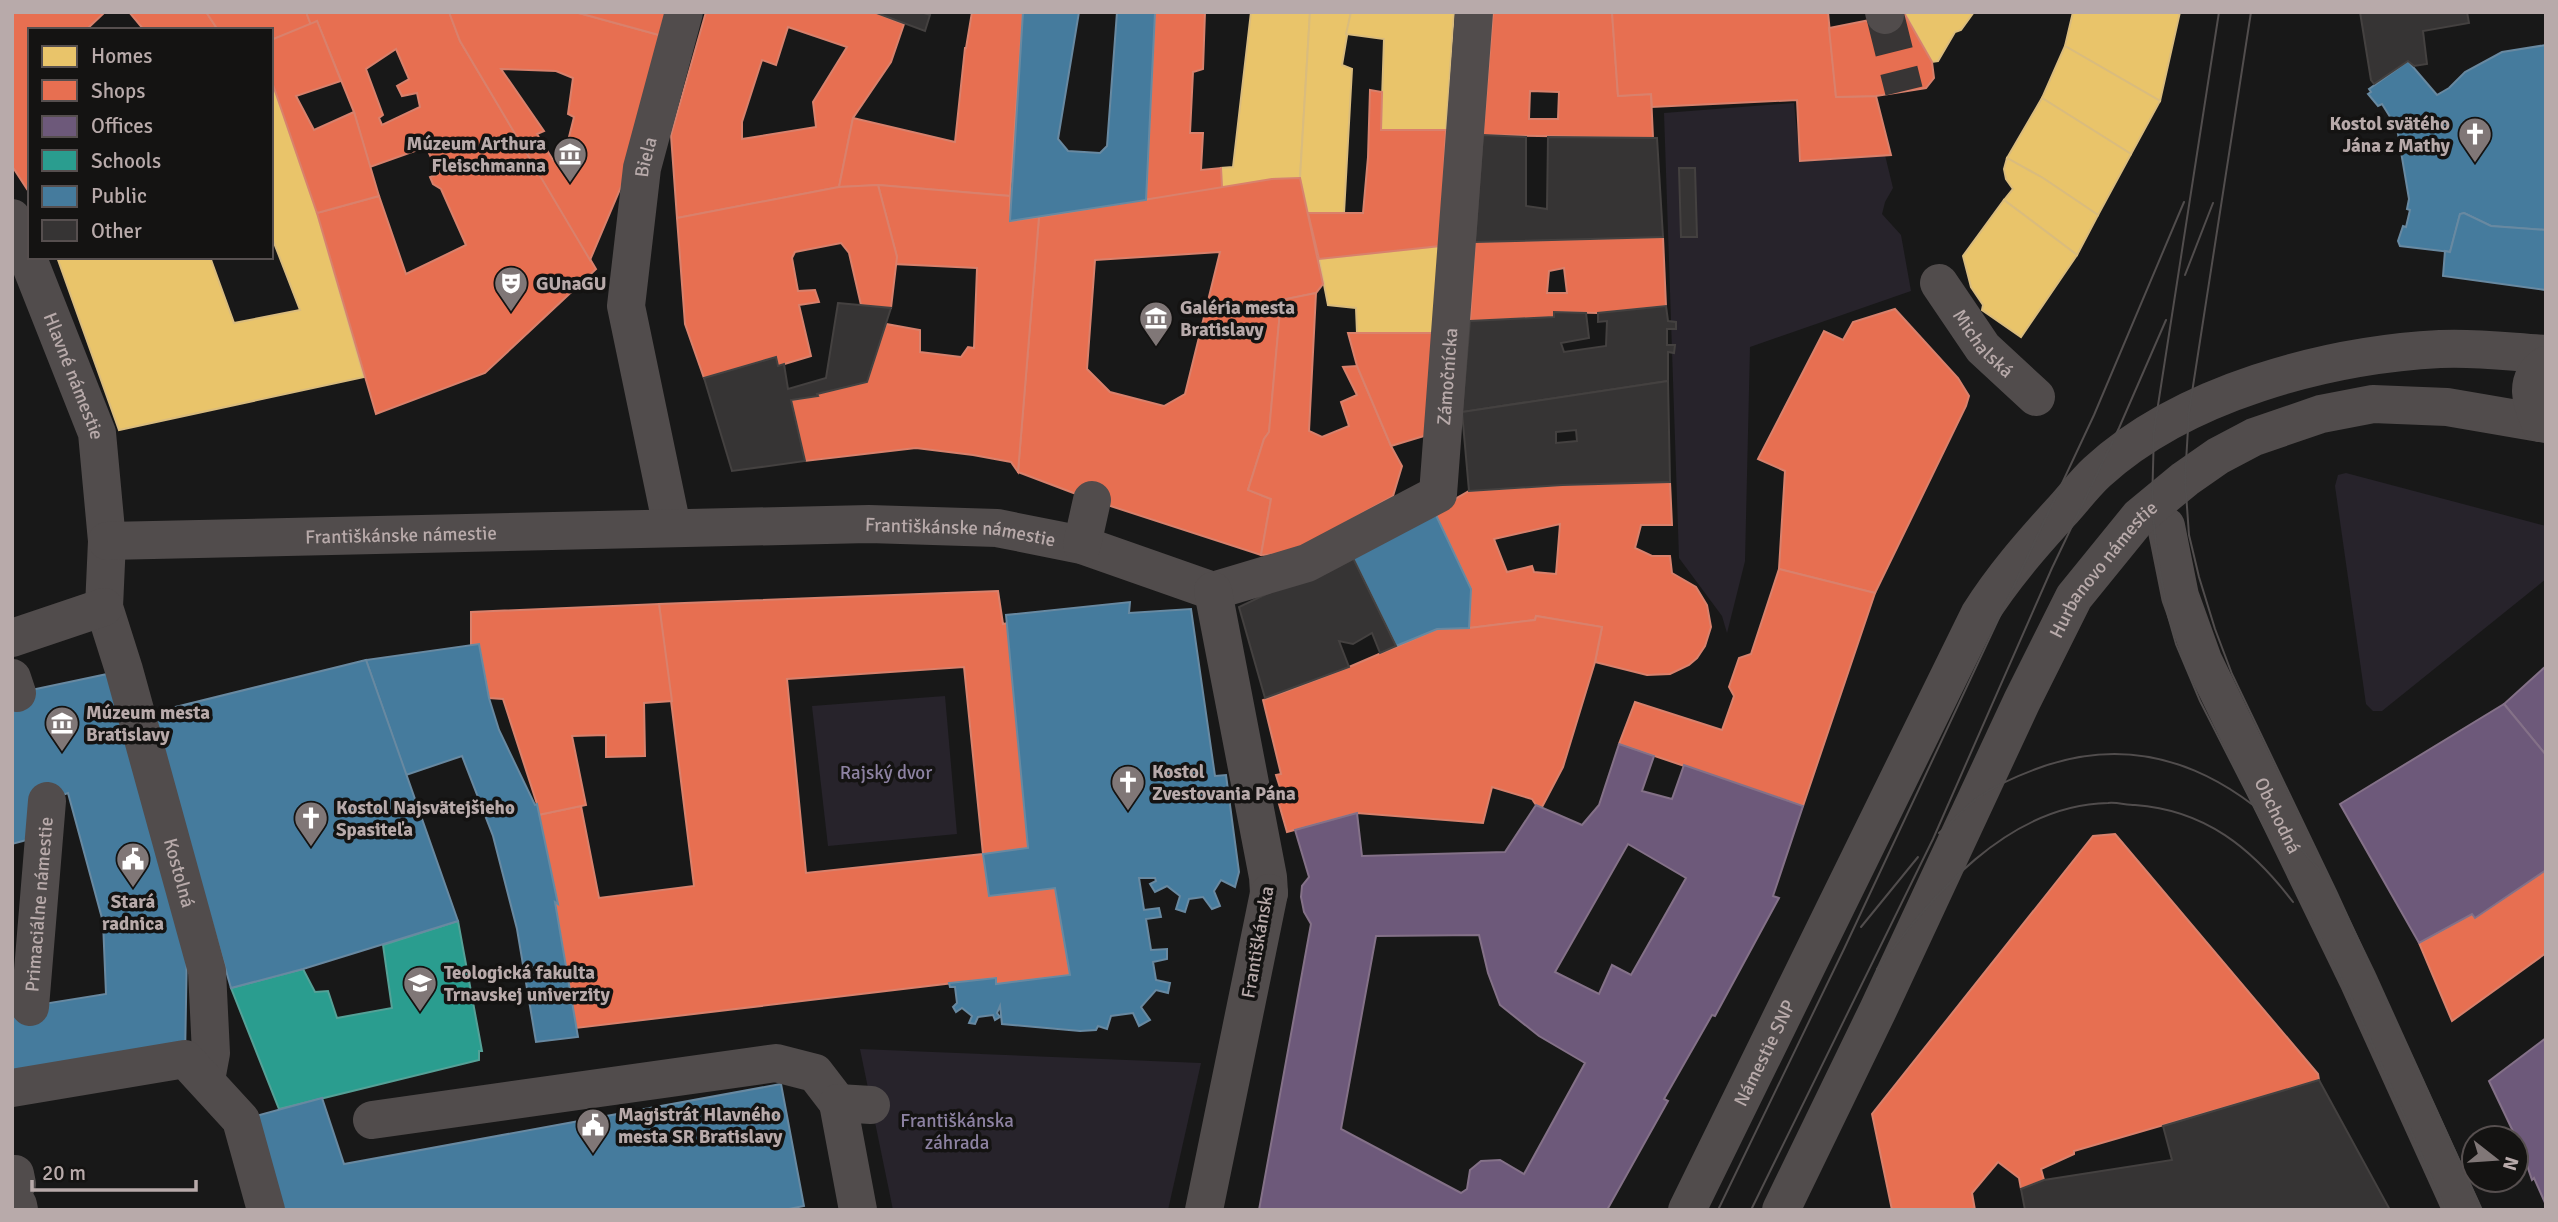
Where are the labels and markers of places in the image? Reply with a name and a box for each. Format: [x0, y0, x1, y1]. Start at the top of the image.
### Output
place label: Kostol svätého Jána z Mathy [2329, 112, 2451, 158]
church icon: Kostol svätého Jána z Mathy [2456, 115, 2494, 164]
place label: Múzeum Arthura Fleischmanna [407, 132, 546, 178]
museum icon: Múzeum Arthura Fleischmanna [551, 135, 589, 184]
theatre icon: GUnaGU [492, 264, 530, 313]
place label: GUnaGU [536, 272, 607, 296]
place label: Galéria mesta Bratislavy [1180, 296, 1295, 342]
museum icon: Galéria mesta Bratislavy [1137, 299, 1175, 348]
place label: Múzeum mesta Bratislavy [86, 701, 210, 747]
museum icon: Múzeum mesta Bratislavy [43, 704, 81, 753]
place label: Kostol Zvestovania Pána [1152, 760, 1296, 806]
church icon: Kostol Zvestovania Pána [1109, 763, 1147, 812]
place label: Kostol Najsvätejšieho Spasiteľa [336, 796, 515, 842]
church icon: Kostol Najsvätejšieho Spasiteľa [292, 799, 330, 848]
public building icon: Stará radnica [114, 840, 152, 889]
place label: Stará radnica [102, 890, 164, 936]
place label: Teologická fakulta Trnavskej univerzity [444, 961, 611, 1007]
school or university icon: Teologická fakulta Trnavskej univerzity [401, 964, 439, 1013]
place label: Magistrát Hlavného mesta SR Bratislavy [618, 1103, 783, 1149]
public building icon: Magistrát Hlavného mesta SR Bratislavy [574, 1106, 612, 1155]

